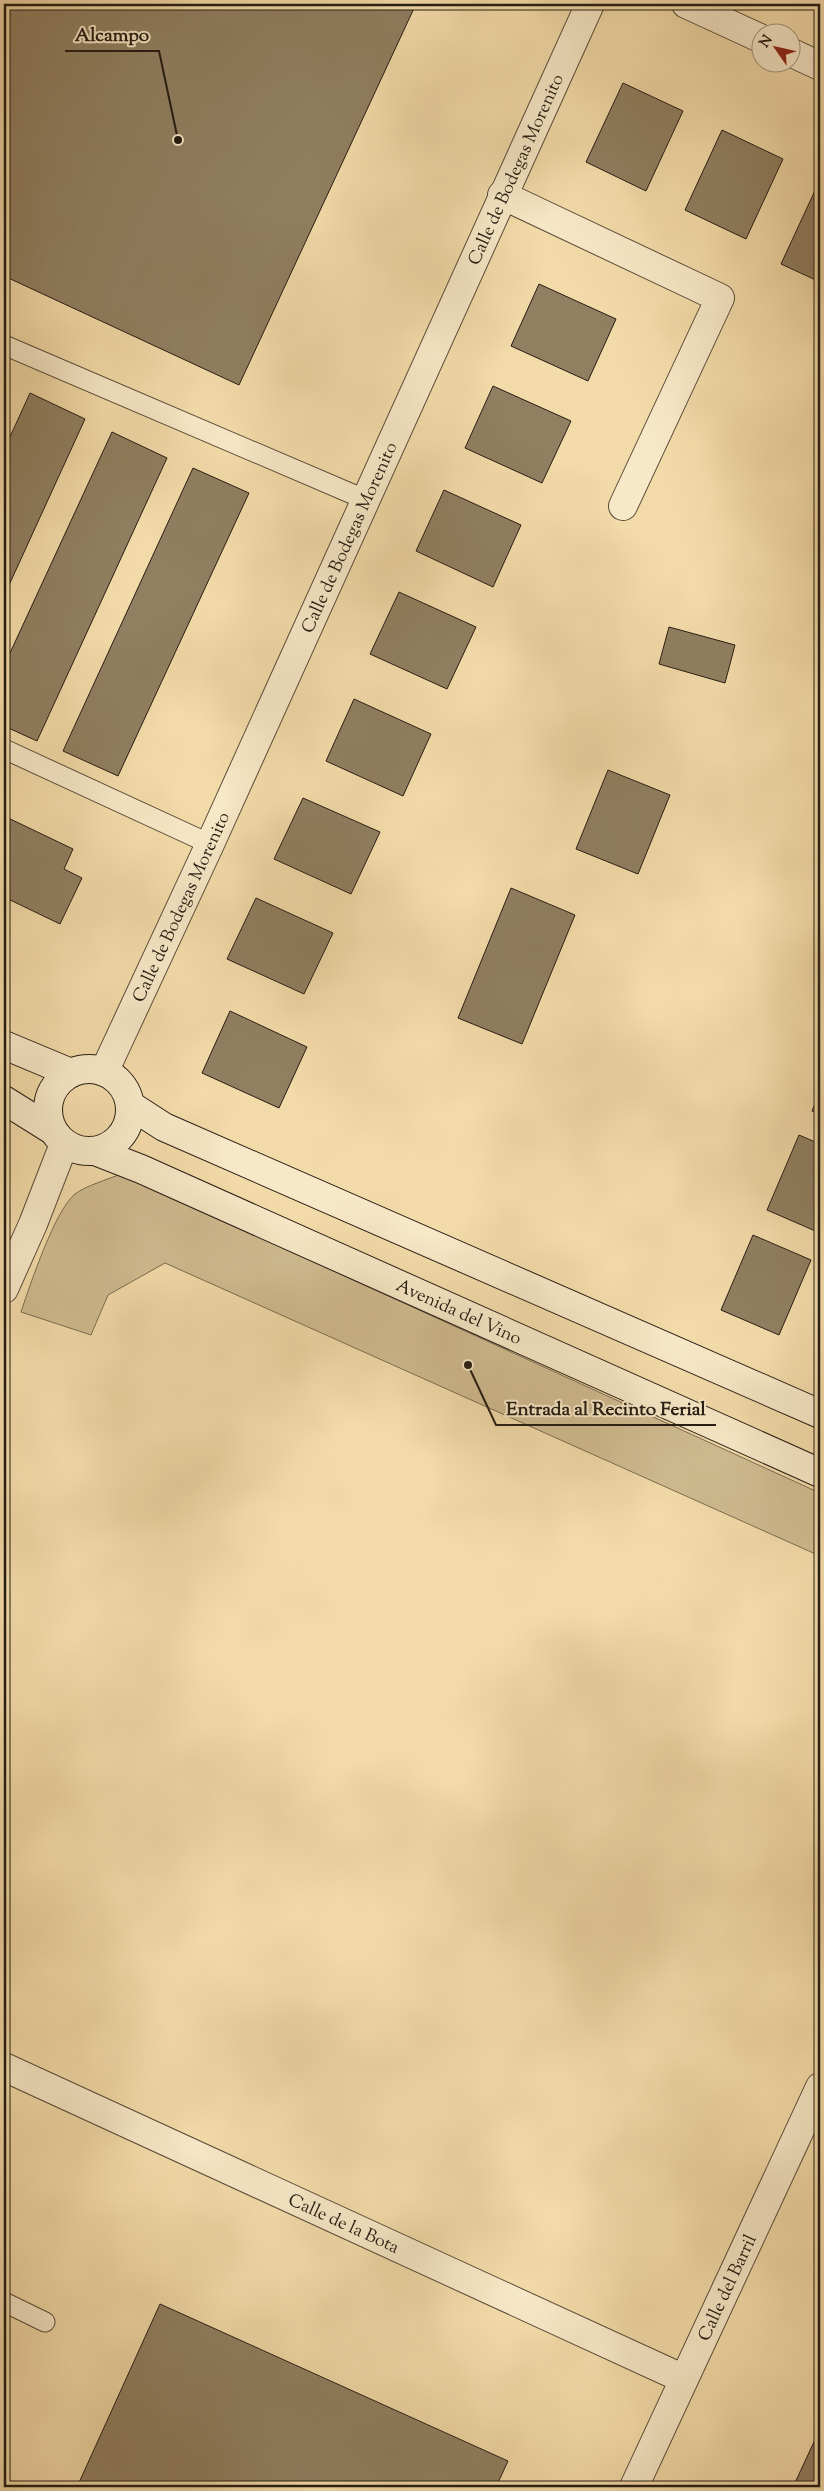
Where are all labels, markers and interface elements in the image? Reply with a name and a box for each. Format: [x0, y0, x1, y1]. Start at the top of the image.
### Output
callout: Alcampo [65, 17, 159, 51]
north arrow [752, 22, 802, 72]
text: Alcampo [75, 23, 150, 50]
text: N [755, 32, 778, 52]
street label: Calle de Bodegas Morenito [462, 70, 572, 270]
street label: Calle de Bodegas Morenito [296, 438, 405, 638]
street label: Calle de Bodegas Morenito [127, 808, 238, 1007]
street label: Avenida del Vino [391, 1274, 525, 1353]
callout: Entrada al Recinto Ferial [496, 1391, 716, 1425]
text: Entrada al Recinto Ferial [506, 1397, 707, 1424]
street label: Calle de la Bota [283, 2188, 403, 2262]
street label: Calle del Barril [693, 2231, 765, 2346]

